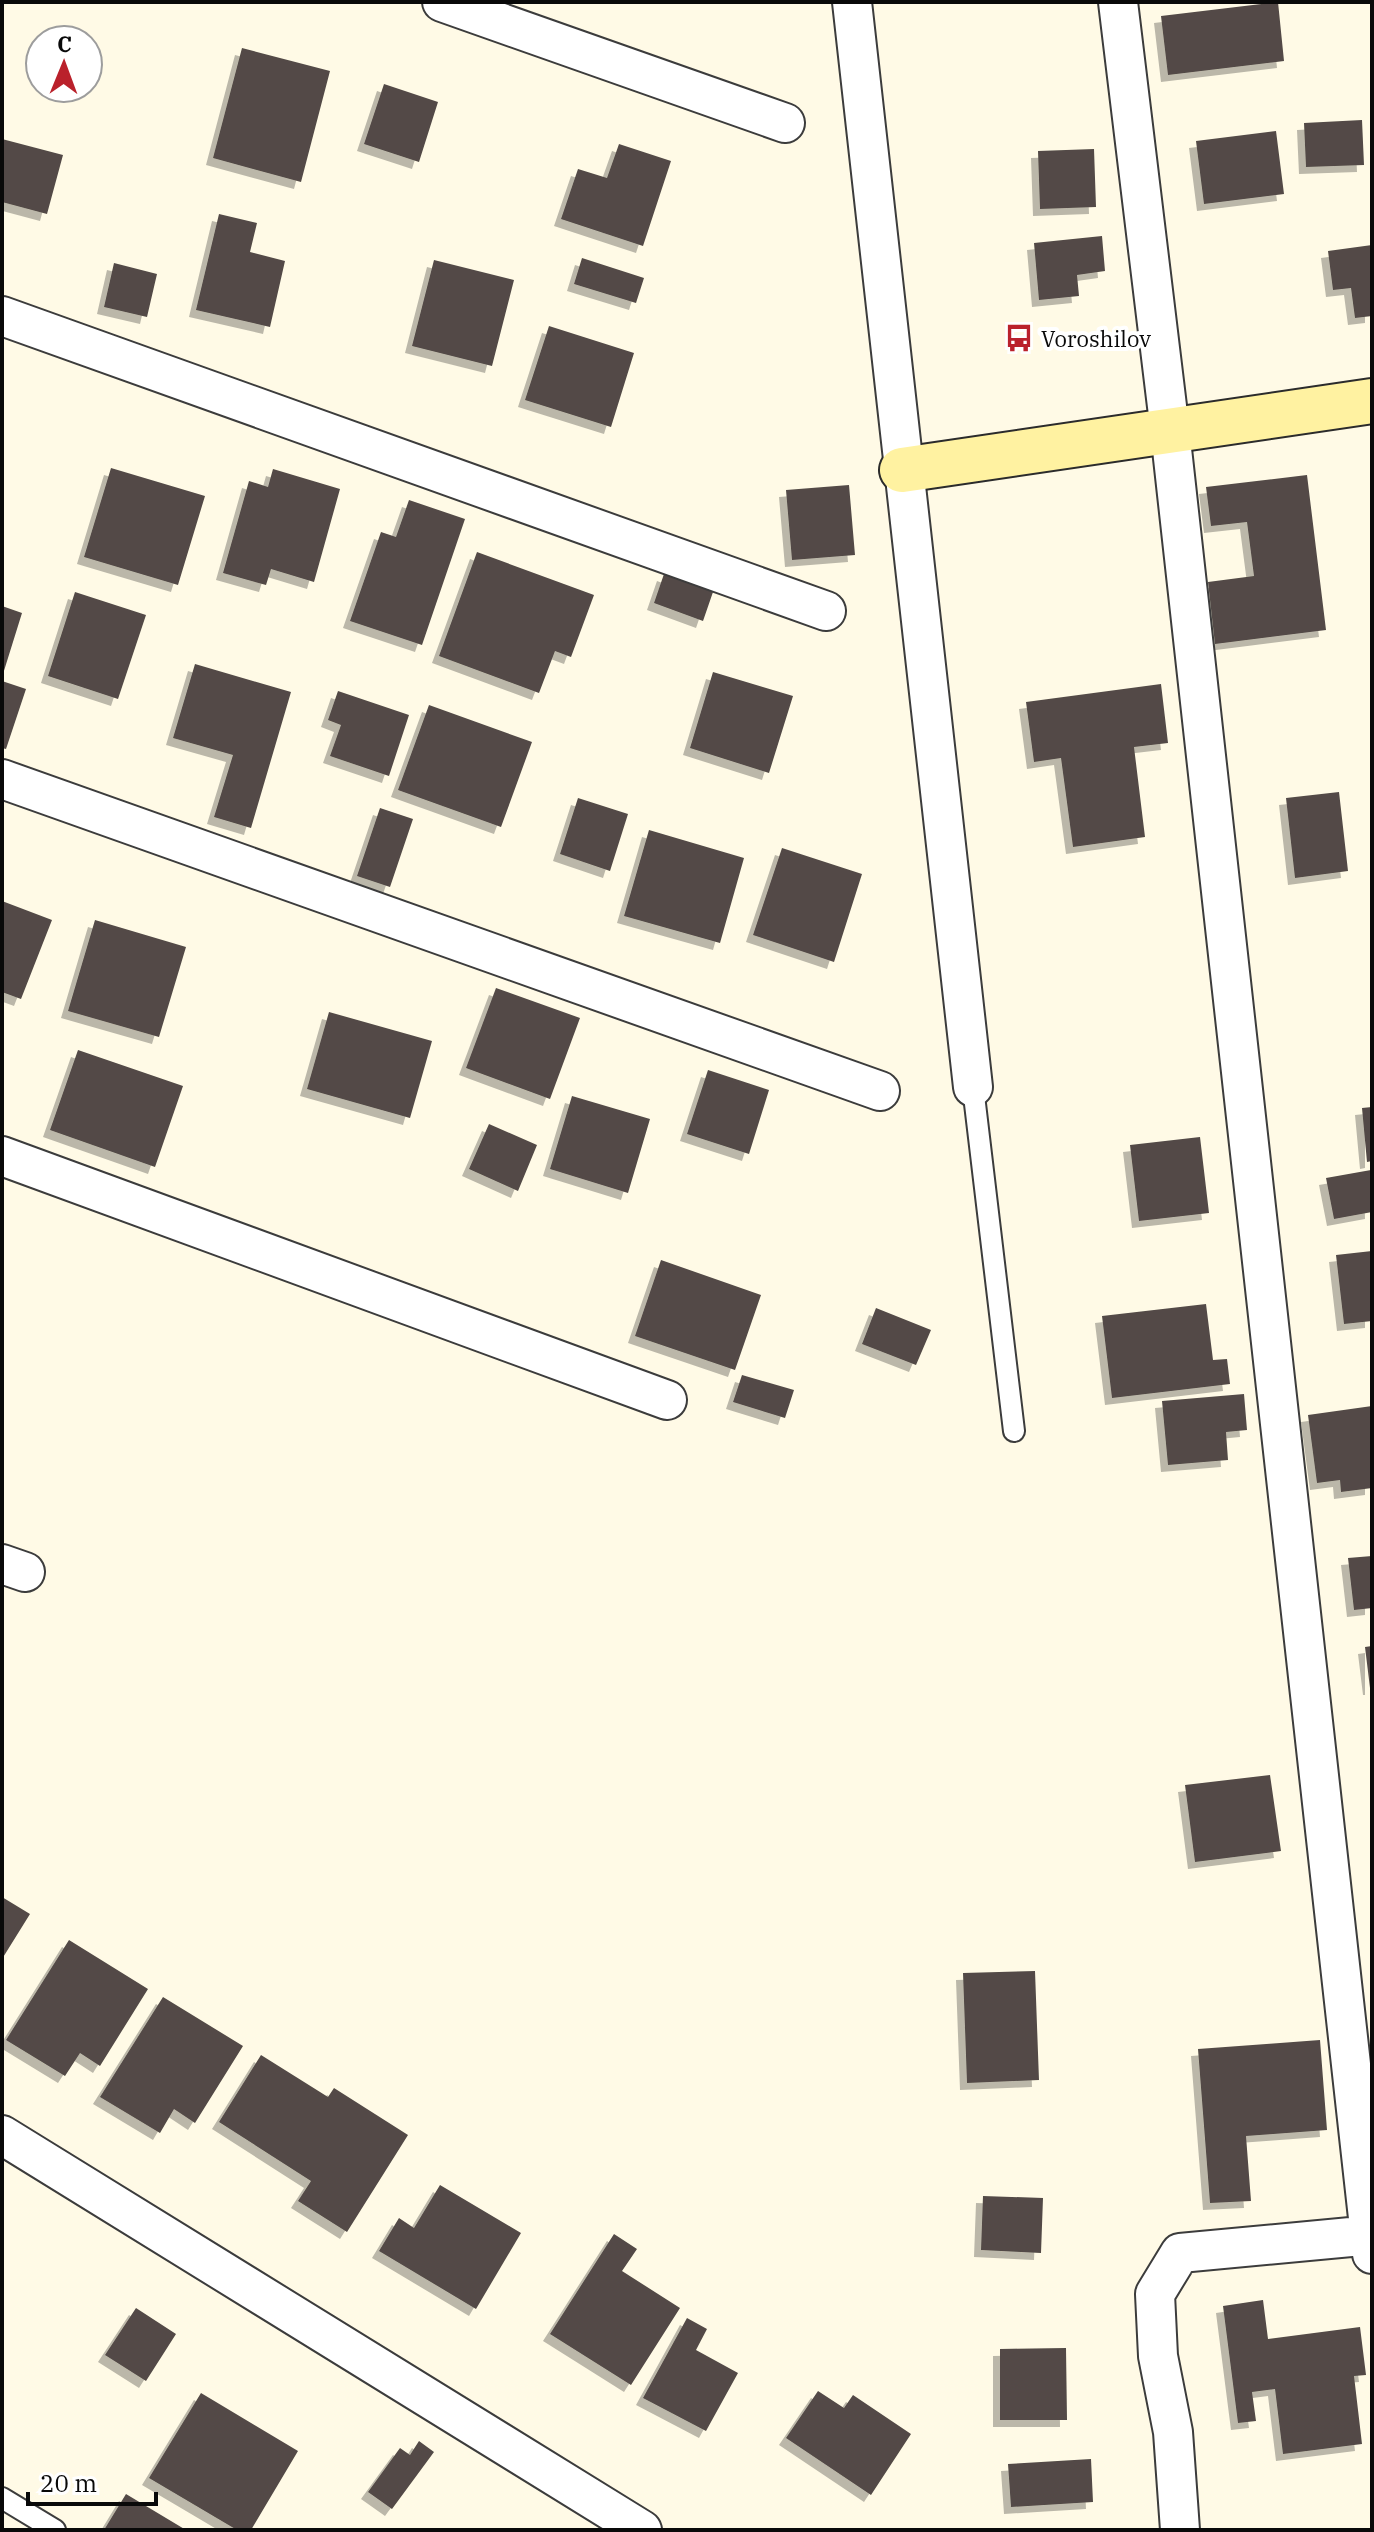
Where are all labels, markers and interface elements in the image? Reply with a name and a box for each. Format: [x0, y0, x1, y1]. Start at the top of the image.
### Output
north arrow [24, 24, 104, 104]
text: С [57, 29, 72, 58]
bus stop icon: Voroshilov [1004, 323, 1034, 353]
place label: Voroshilov [1041, 324, 1151, 353]
scale bar [28, 2456, 156, 2506]
text: 20 m [40, 2467, 97, 2499]

